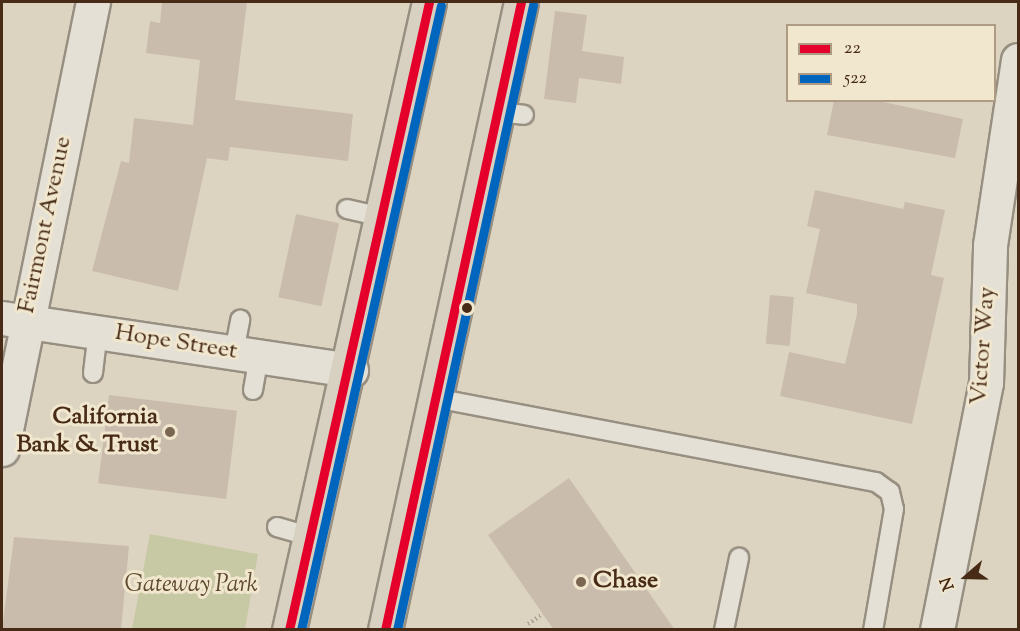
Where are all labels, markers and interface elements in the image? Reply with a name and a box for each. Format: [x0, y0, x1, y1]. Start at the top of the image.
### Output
legend [786, 24, 996, 102]
text: 22 [844, 36, 861, 62]
text: 522 [844, 66, 867, 92]
street label: Fairmont Avenue [13, 134, 79, 316]
street label: Victor Way [965, 286, 1003, 406]
unlabelled marker [461, 302, 473, 314]
street label: Hope Street [113, 319, 239, 367]
place label: California Bank & Trust [16, 404, 158, 460]
marker: California Bank & Trust [163, 425, 177, 439]
north arrow [936, 547, 996, 607]
place label: Chase [593, 568, 658, 596]
park label: Gateway Park [124, 572, 258, 600]
text: N [936, 573, 962, 593]
marker: Chase [574, 575, 588, 589]

